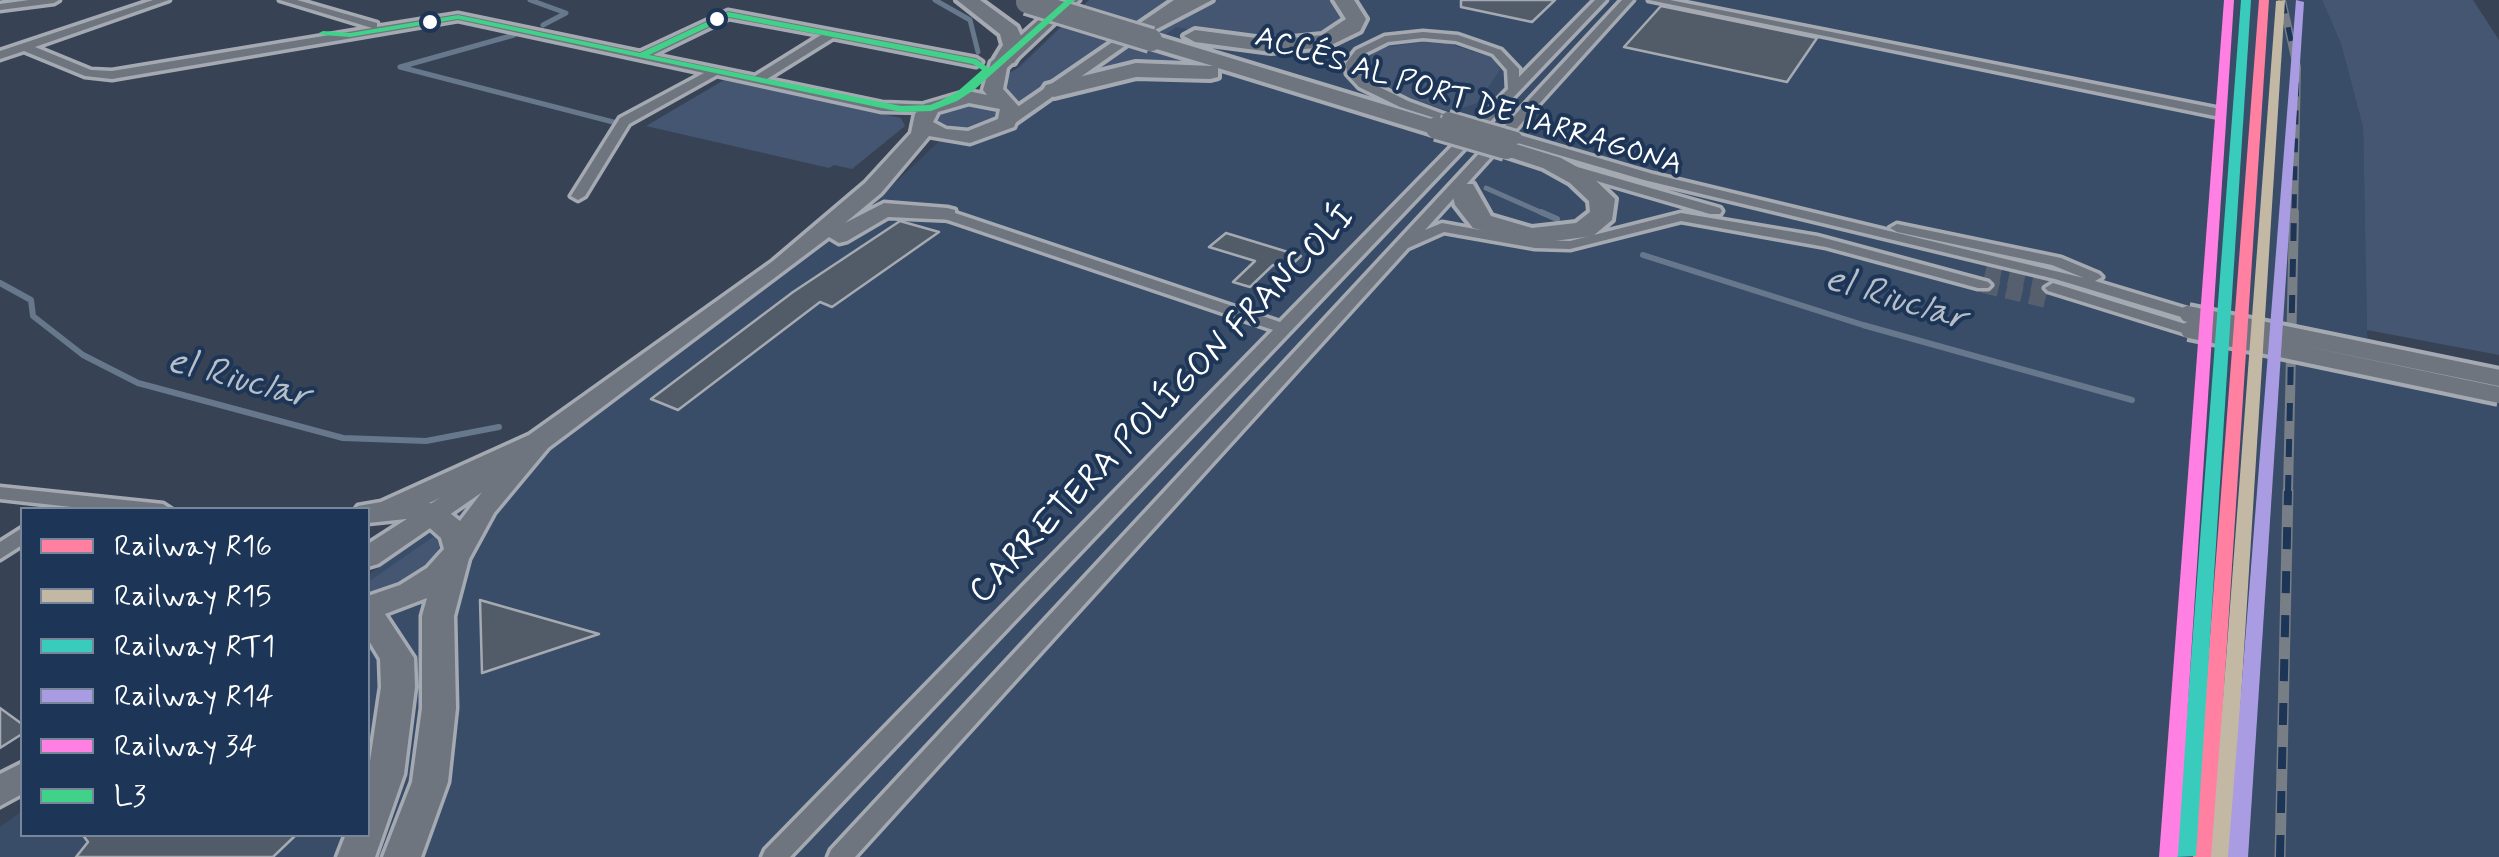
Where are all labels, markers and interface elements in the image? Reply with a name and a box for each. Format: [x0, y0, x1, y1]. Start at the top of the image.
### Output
unlabelled marker [707, 9, 727, 29]
unlabelled marker [420, 12, 440, 32]
street label: ACCÉS AL PORT DE TARRAGONA [1250, 21, 1686, 185]
street label: CARRETERA POLÍGON FRANCOLÍ [962, 198, 1366, 614]
water label: el Riuclar [1818, 258, 1972, 344]
water label: el Riuclar [161, 340, 315, 422]
legend [20, 507, 370, 837]
text: Railway R16 [114, 527, 272, 566]
text: Railway R15 [114, 577, 271, 616]
text: Railway RT1 [114, 627, 275, 666]
text: Railway R14 [114, 677, 274, 716]
text: Railway 34 [114, 727, 257, 766]
text: L3 [114, 777, 146, 816]

